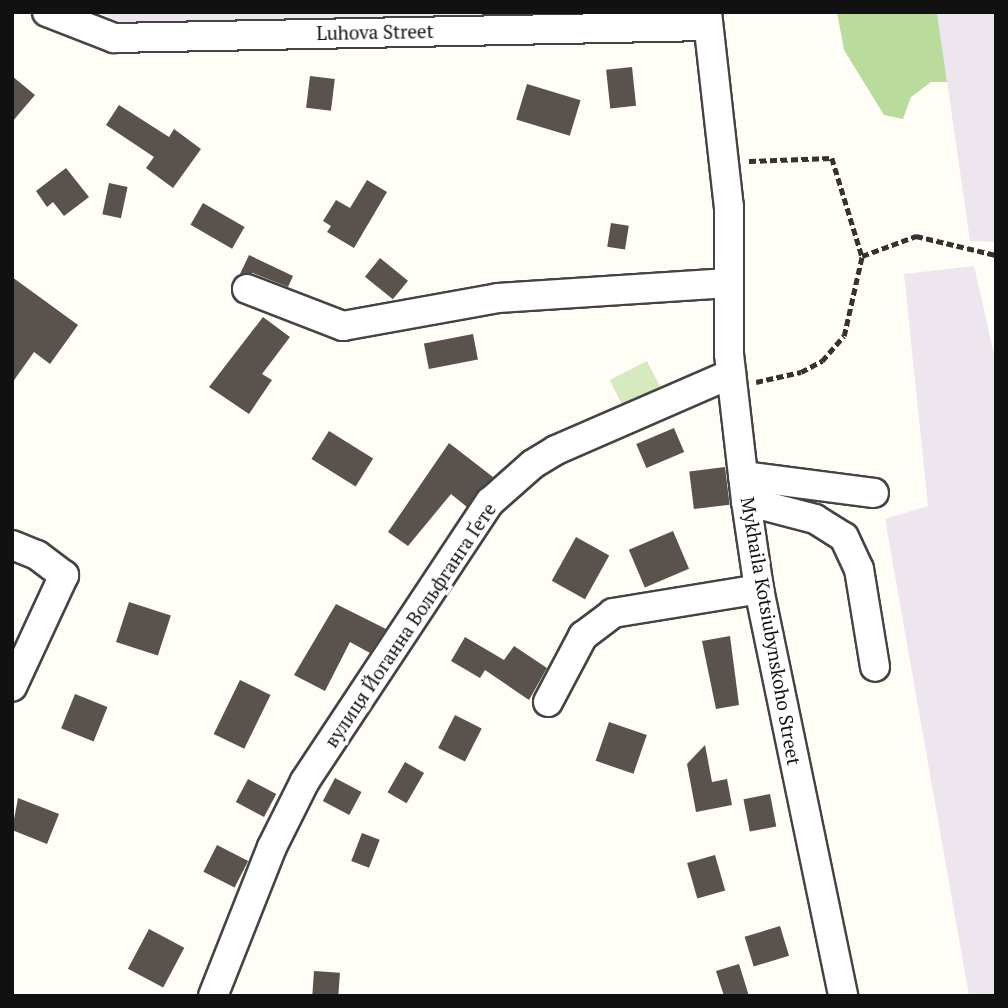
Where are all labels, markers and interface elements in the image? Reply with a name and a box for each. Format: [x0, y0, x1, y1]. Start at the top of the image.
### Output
street label: Luhova Street [316, 20, 434, 44]
street label: Mykhaila Kotsiubynskoho Street [736, 495, 806, 767]
street label: вулиця Йоганна Вольфганга Ґете [319, 498, 501, 752]

